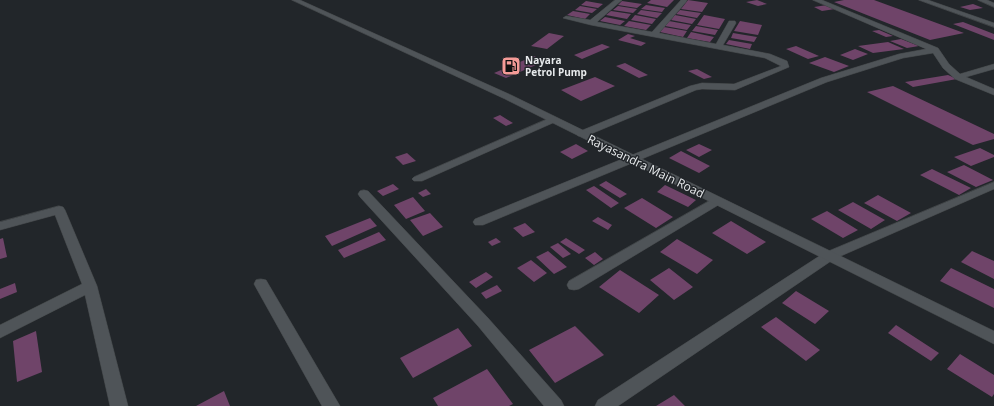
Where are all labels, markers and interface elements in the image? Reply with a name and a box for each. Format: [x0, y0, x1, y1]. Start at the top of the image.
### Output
place label: Nayara Petrol Pump [525, 53, 587, 79]
fuel station icon: Nayara Petrol Pump [500, 55, 522, 77]
street label: Rayasandra Main Road [585, 130, 707, 202]

